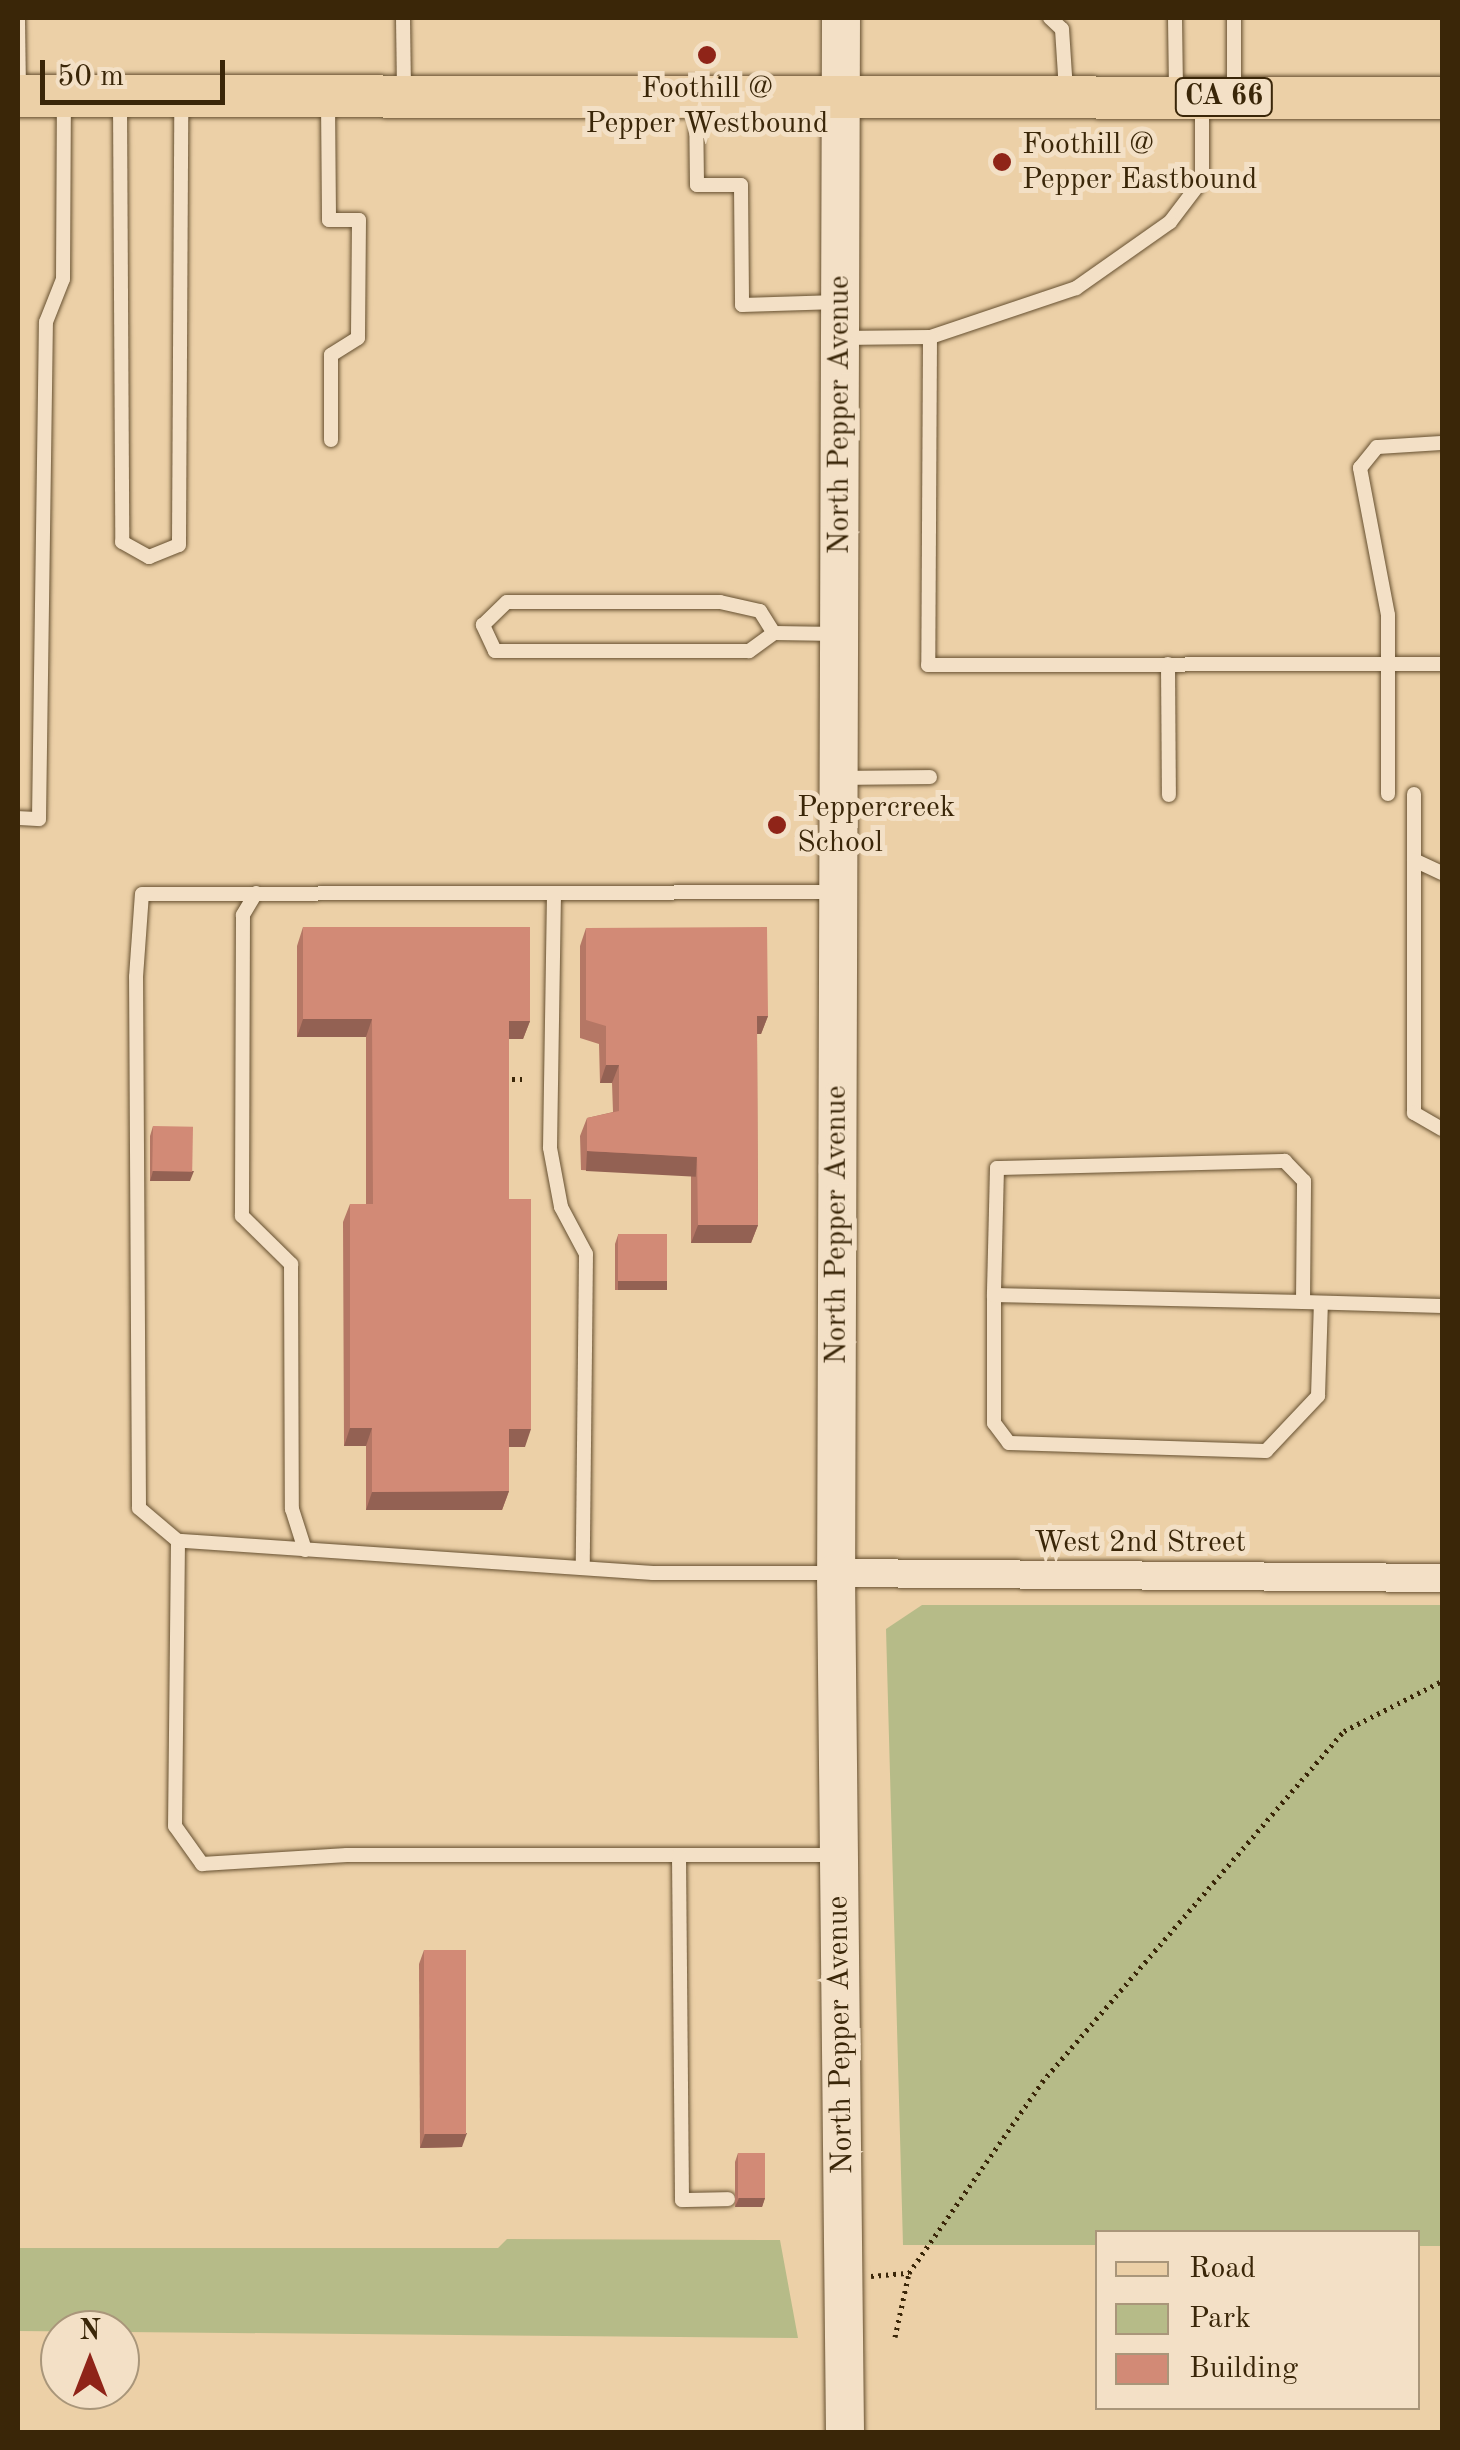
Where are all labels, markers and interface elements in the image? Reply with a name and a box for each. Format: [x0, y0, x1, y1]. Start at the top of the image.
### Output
scale bar [45, 40, 230, 102]
marker: Foothill @ Pepper Westbound [696, 44, 718, 66]
text: 50 m [57, 62, 124, 92]
place label: Foothill @ Pepper Westbound [586, 71, 828, 142]
road number: CA 66 [1174, 74, 1274, 120]
place label: Foothill @ Pepper Eastbound [1022, 127, 1257, 198]
marker: Foothill @ Pepper Eastbound [991, 151, 1013, 173]
street label: North Pepper Avenue [822, 276, 858, 554]
place label: Peppercreek School [797, 790, 955, 860]
marker: Peppercreek School [766, 814, 788, 836]
street label: North Pepper Avenue [819, 1086, 855, 1364]
street label: West 2nd Street [1034, 1525, 1246, 1561]
street label: North Pepper Avenue [821, 1895, 861, 2175]
legend [1095, 2230, 1420, 2410]
text: Road [1189, 2254, 1256, 2284]
text: Park [1189, 2304, 1251, 2334]
north arrow [40, 2310, 140, 2410]
text: N [79, 2318, 101, 2346]
text: Building [1189, 2354, 1298, 2384]

